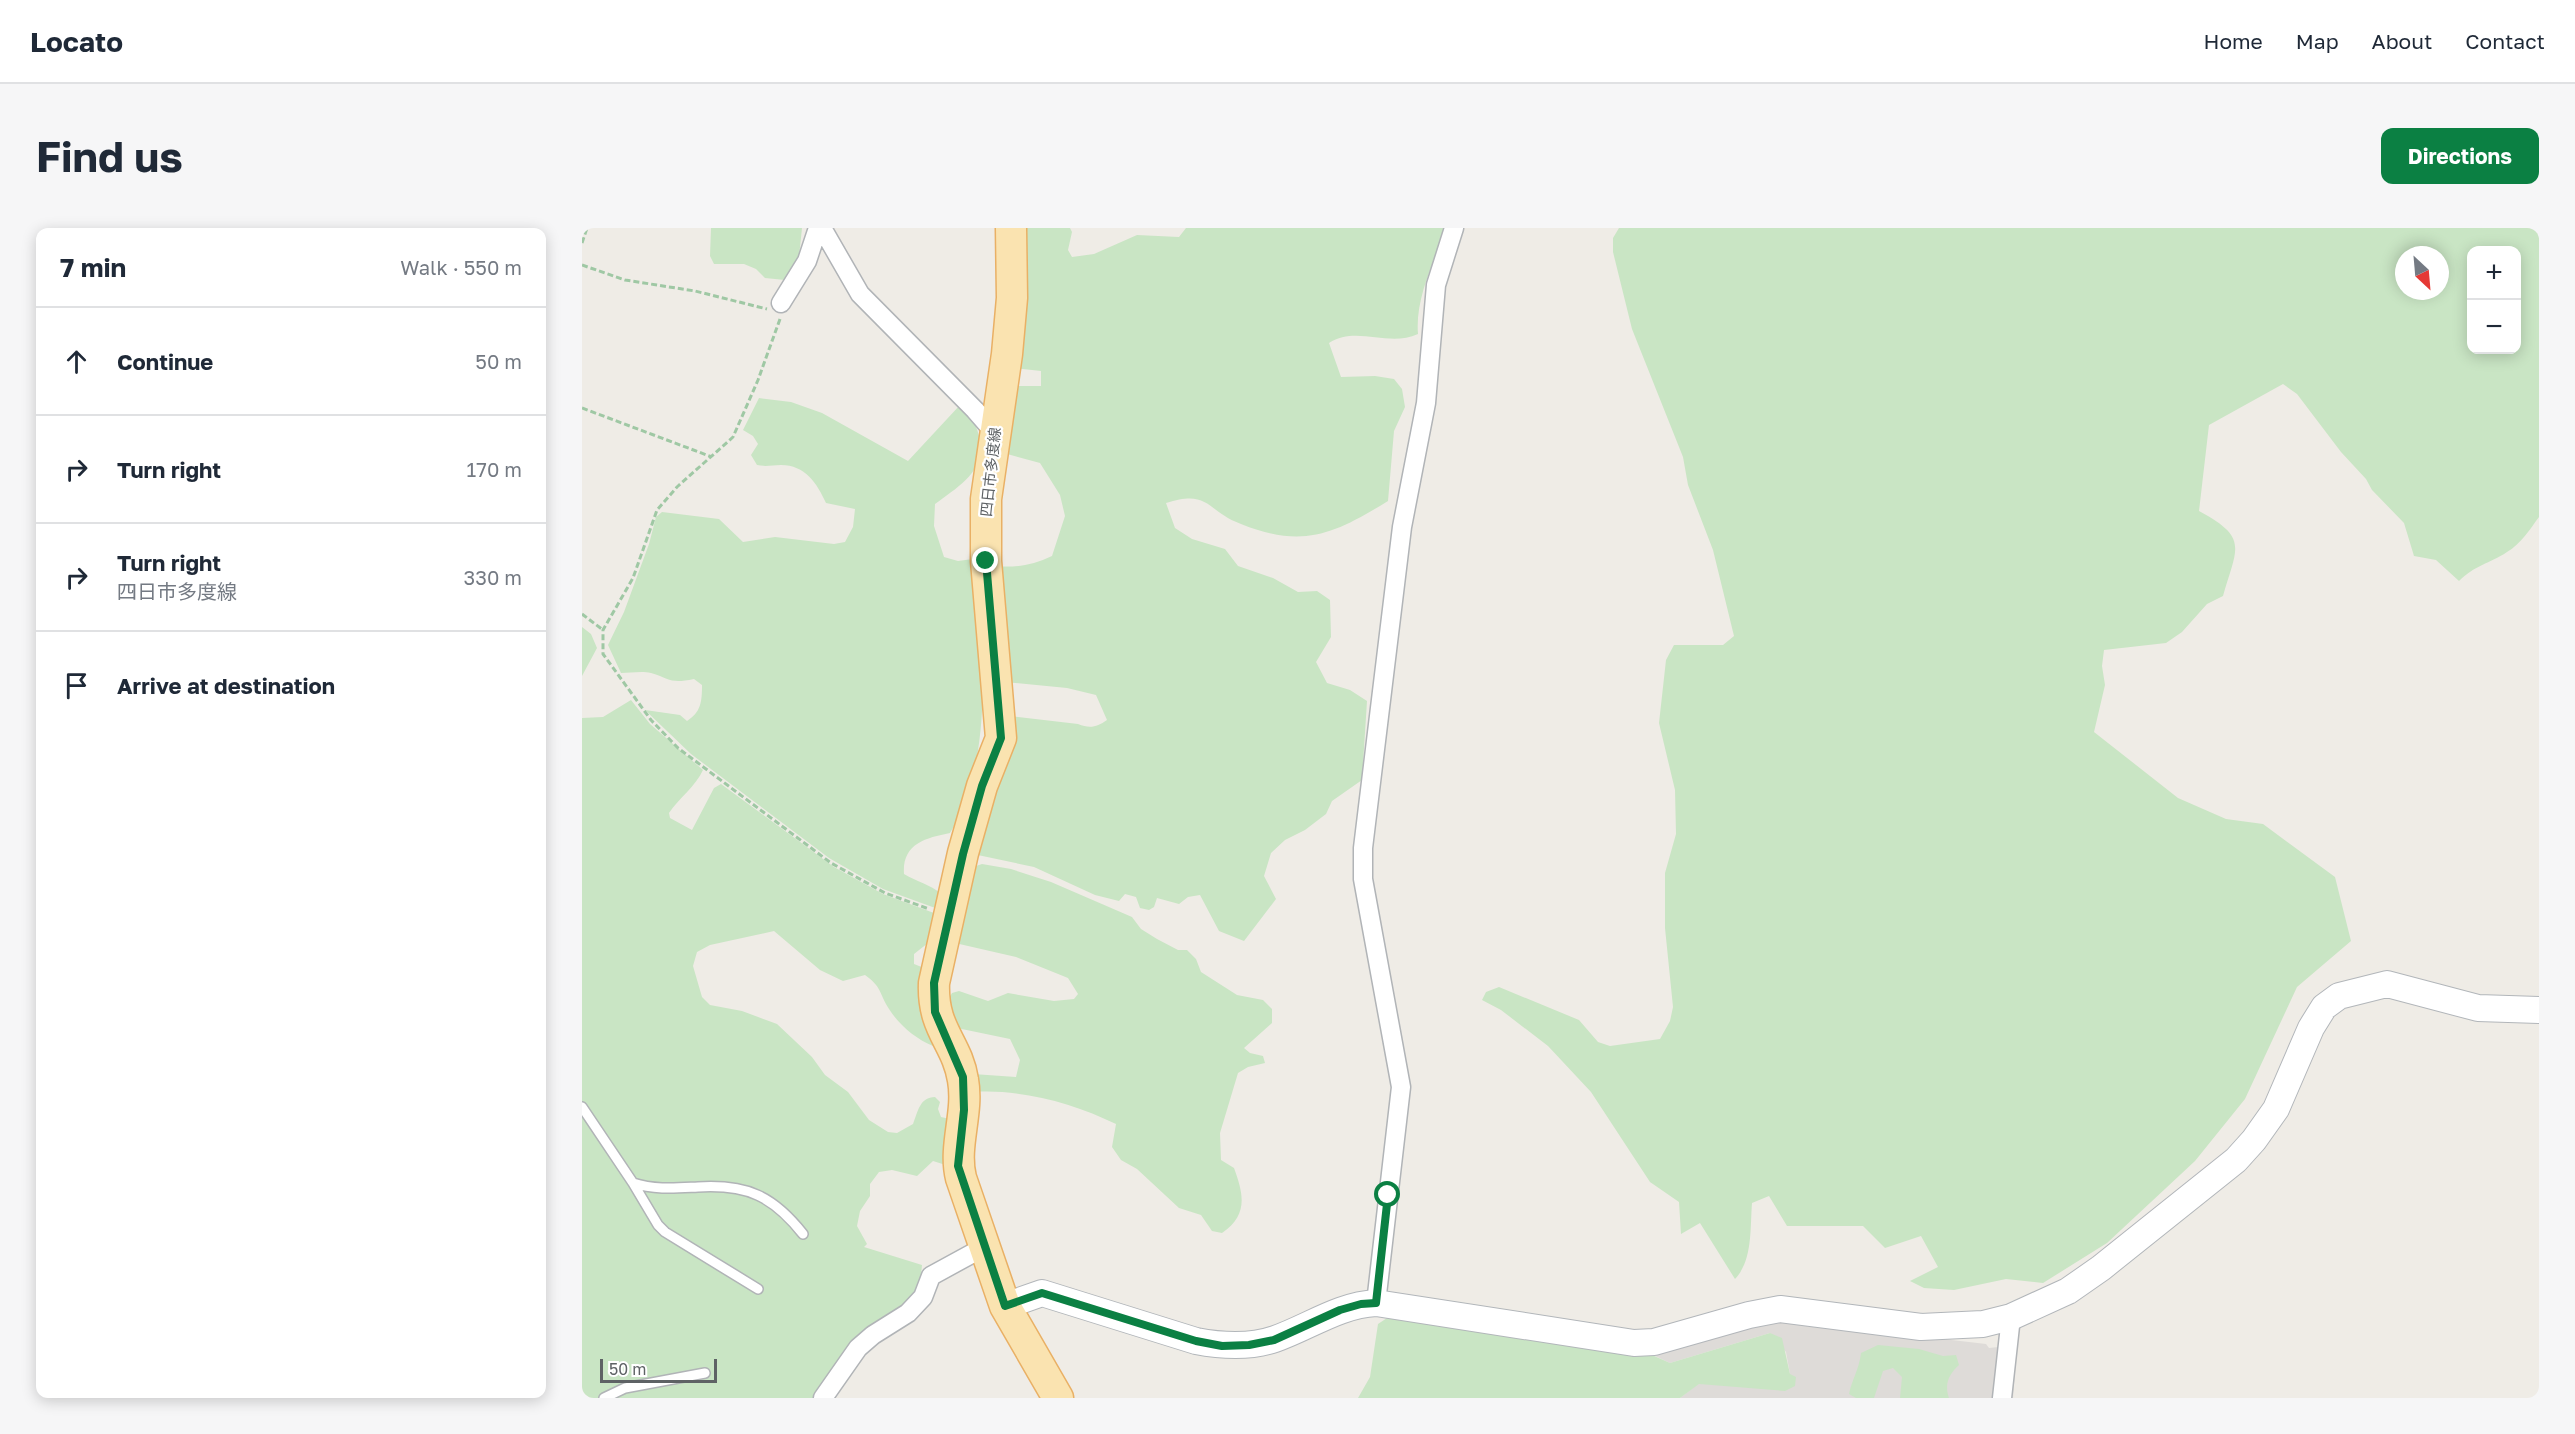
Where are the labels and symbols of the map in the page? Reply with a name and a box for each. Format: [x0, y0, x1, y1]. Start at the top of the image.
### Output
north arrow [2395, 246, 2449, 300]
street label: 四日市多度線 [976, 426, 1004, 518]
route end [972, 547, 998, 573]
route start [1374, 1181, 1400, 1207]
scale bar [600, 1356, 717, 1384]

